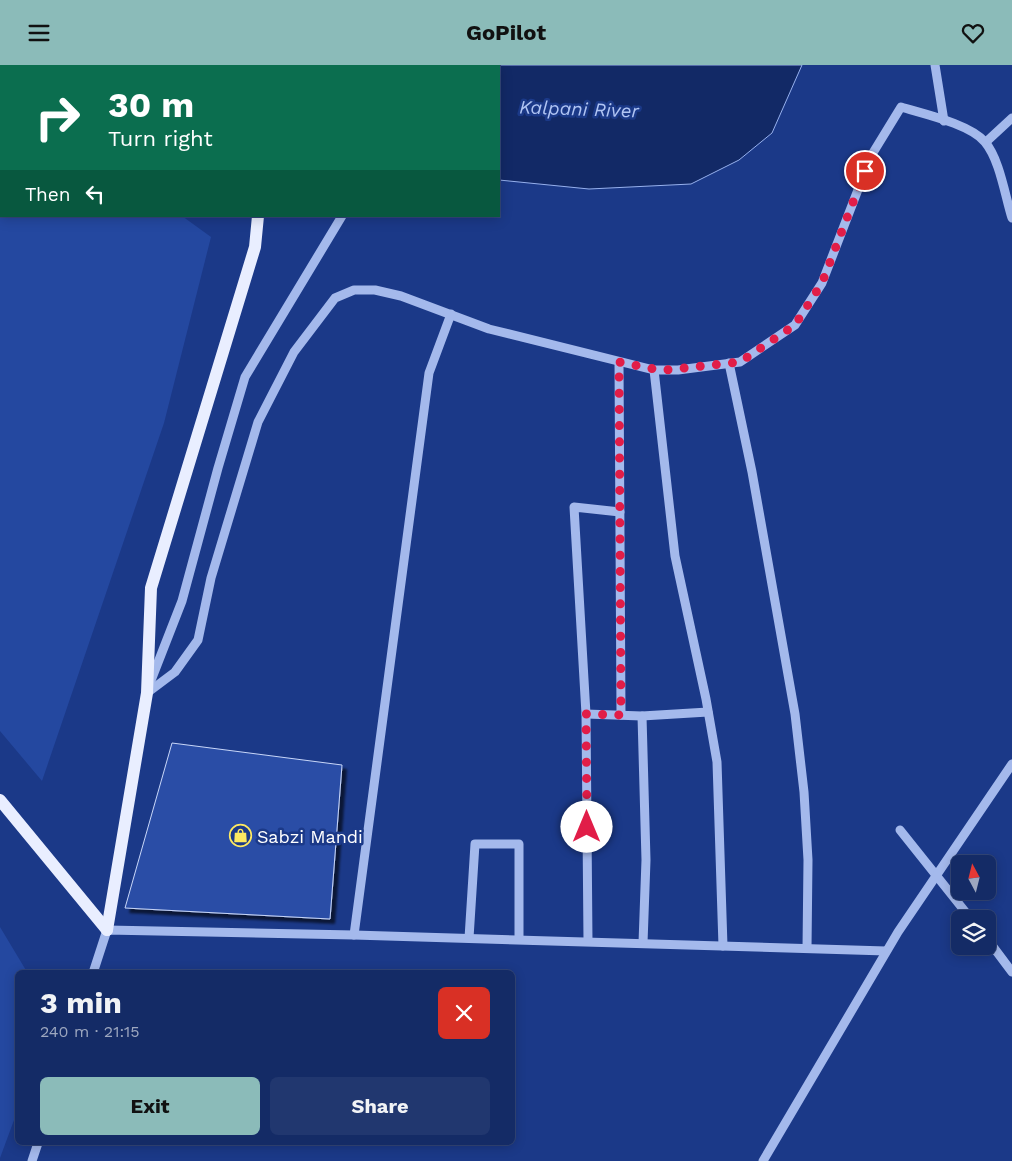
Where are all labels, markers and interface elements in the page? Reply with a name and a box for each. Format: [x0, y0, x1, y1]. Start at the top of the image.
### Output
icon: menu [25, 19, 53, 47]
icon: heart [959, 19, 987, 47]
text: GoPilot [466, 20, 546, 45]
text: 30 m [108, 84, 194, 126]
icon: right [25, 85, 90, 150]
water label: Kalpani River [519, 95, 640, 123]
text: Turn right [108, 126, 213, 151]
pin [844, 150, 886, 192]
icon: arrive [851, 157, 879, 185]
icon: left [81, 180, 109, 208]
text: Then [25, 183, 71, 206]
position arrow [560, 800, 612, 852]
shop icon: Sabzi Mandi [229, 824, 253, 848]
place label: Sabzi Mandi [257, 826, 363, 847]
north arrow [951, 855, 996, 900]
map controls [951, 855, 996, 955]
button: layers [951, 910, 996, 955]
text: 3 min [40, 985, 122, 1020]
button: close [438, 987, 490, 1039]
text: 240 m · 21:15 [40, 1022, 140, 1041]
button: Exit [40, 1077, 260, 1135]
button: Share [270, 1077, 490, 1135]

